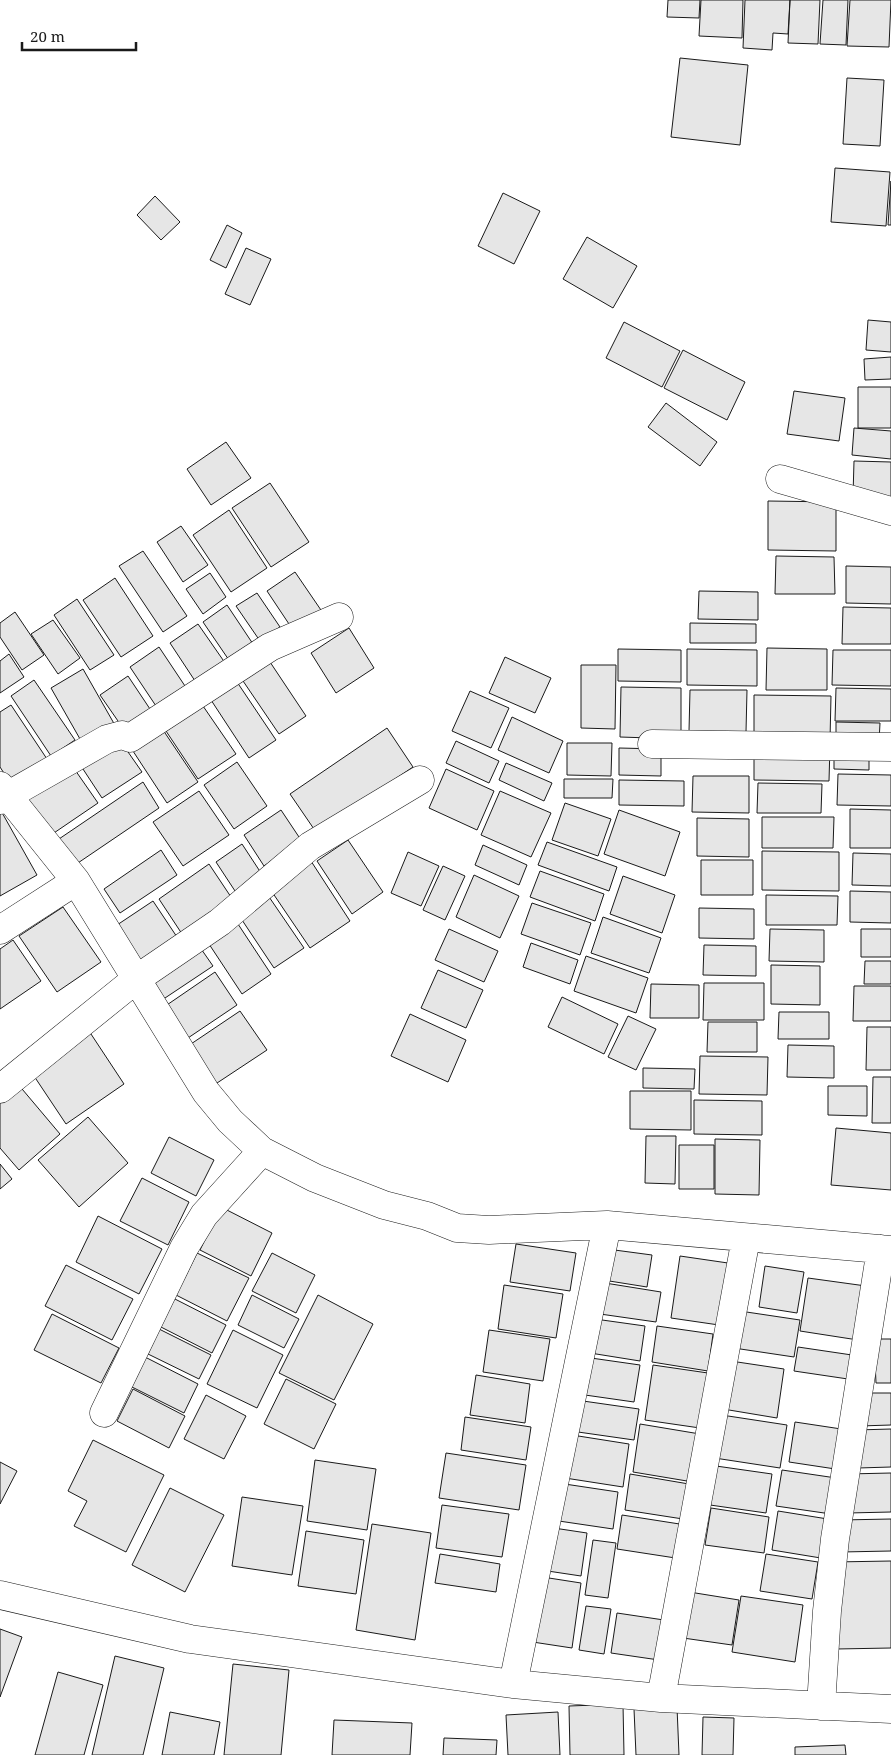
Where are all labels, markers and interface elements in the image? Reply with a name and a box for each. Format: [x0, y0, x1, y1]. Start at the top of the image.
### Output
scale bar [22, 20, 136, 52]
text: 20 m [30, 26, 65, 46]

